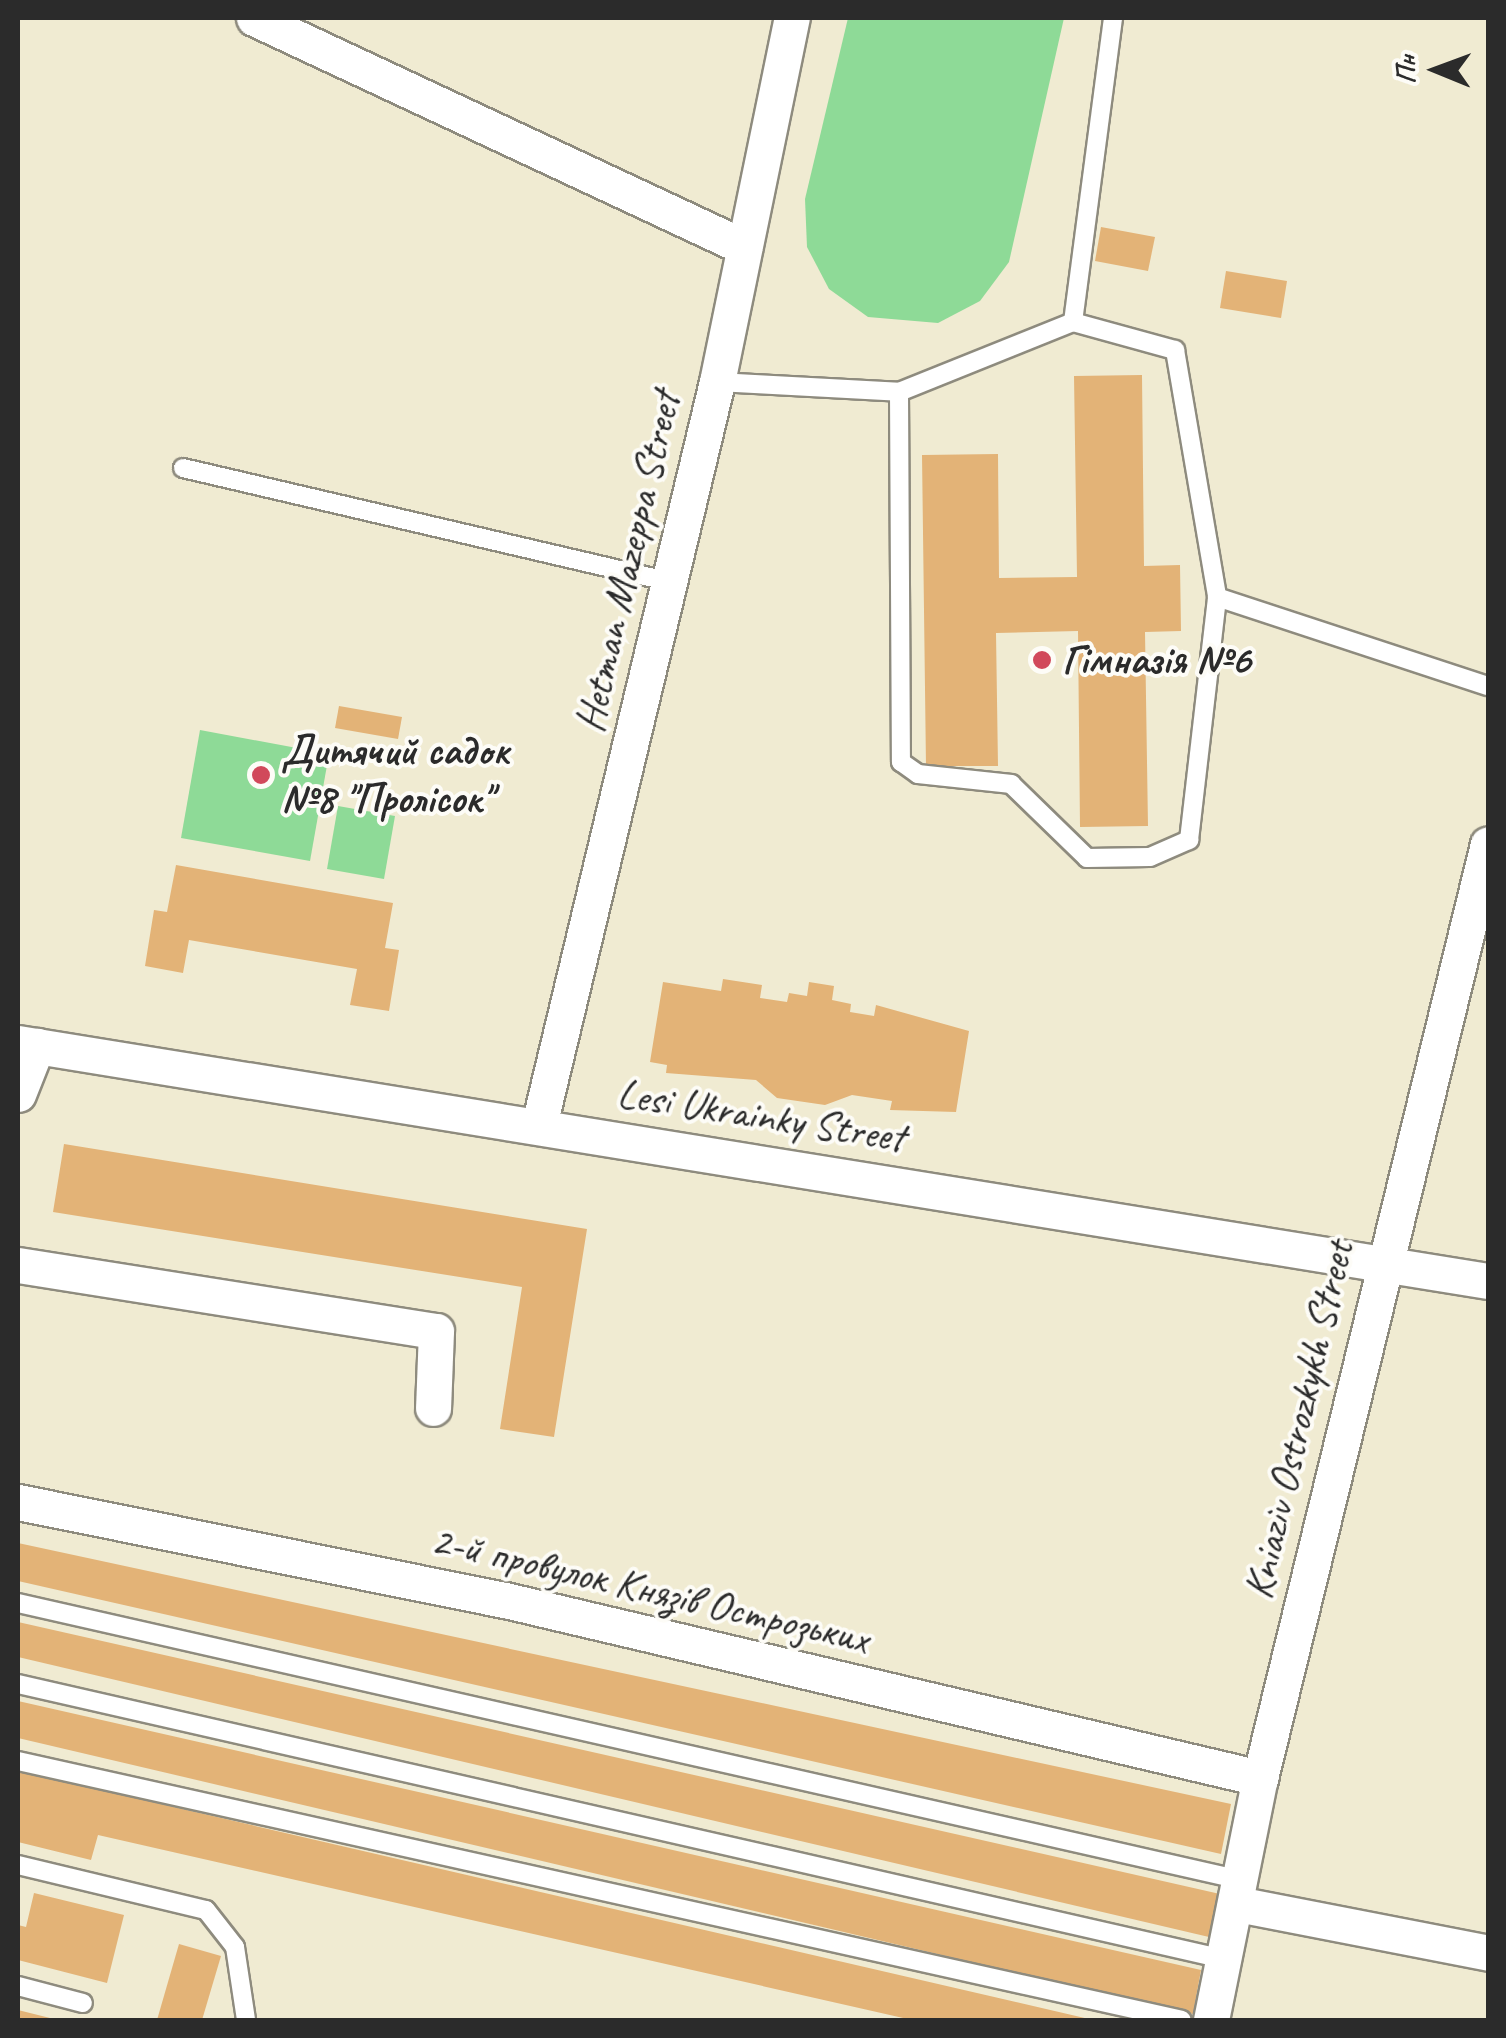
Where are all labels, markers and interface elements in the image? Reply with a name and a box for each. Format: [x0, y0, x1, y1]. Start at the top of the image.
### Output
north arrow [1386, 20, 1486, 120]
text: Пн [1388, 55, 1423, 84]
street label: Hetman Mazeppa Street [564, 386, 692, 738]
place label: Гімназія №6 [1062, 635, 1250, 685]
marker: Гімназія №6 [1031, 649, 1053, 671]
place label: Дитячий садок №8 "Пролісок" [281, 726, 510, 824]
marker: Дитячий садок №8 "Пролісок" [250, 764, 272, 786]
street label: Lesi Ukrainky Street [613, 1068, 909, 1164]
street label: Kniaziv Ostrozkykh Street [1233, 1236, 1365, 1604]
street label: 2-й провулок Князів Острозьких [426, 1515, 874, 1665]

